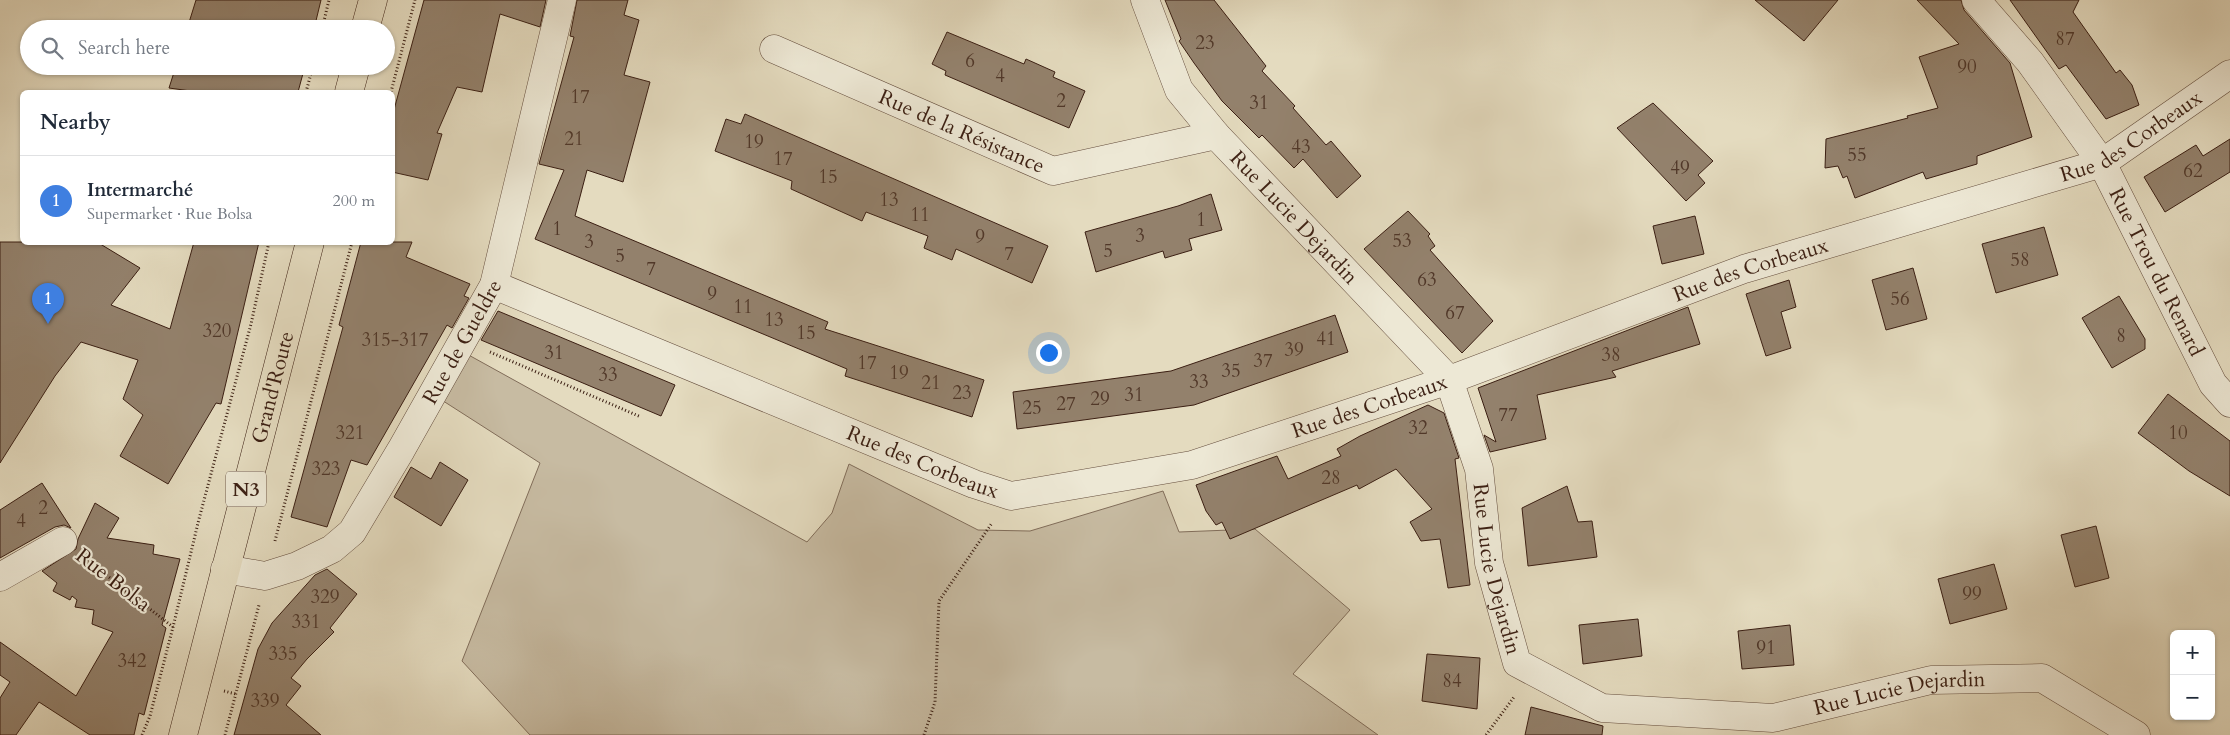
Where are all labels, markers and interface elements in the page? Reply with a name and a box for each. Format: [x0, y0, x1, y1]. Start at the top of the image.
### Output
search box [20, 20, 395, 75]
house number: 87 [2055, 26, 2075, 52]
house number: 23 [1195, 30, 1215, 56]
icon: search [38, 34, 66, 62]
text: Search here [78, 35, 170, 61]
house number: 6 [965, 48, 975, 74]
house number: 90 [1957, 54, 1977, 80]
house number: 4 [995, 63, 1005, 89]
street label: Rue de la Résistance [874, 82, 1049, 180]
street label: Rue des Corbeaux [2056, 83, 2208, 189]
house number: 17 [570, 84, 590, 110]
house number: 2 [1056, 88, 1066, 114]
house number: 31 [1249, 90, 1269, 116]
text: Nearby [40, 108, 111, 137]
house number: 21 [564, 126, 584, 152]
house number: 19 [744, 129, 764, 155]
house number: 43 [1291, 134, 1311, 160]
house number: 55 [1847, 142, 1867, 168]
street label: Rue Lucie Dejardin [1224, 144, 1365, 291]
house number: 17 [773, 146, 793, 172]
house number: 49 [1670, 155, 1690, 181]
house number: 62 [2183, 158, 2203, 184]
house number: 15 [818, 164, 838, 190]
text: Intermarché [87, 177, 193, 203]
street label: Rue Trou du Renard [2102, 183, 2211, 361]
house number: 13 [879, 187, 899, 213]
text: 1 [52, 190, 60, 212]
text: 200 m [333, 190, 375, 212]
house number: 11 [910, 202, 930, 228]
text: Supermarket · Rue Bolsa [87, 203, 253, 225]
house number: 1 [1196, 207, 1206, 233]
house number: 1 [552, 216, 562, 242]
house number: 3 [1135, 223, 1145, 249]
house number: 9 [975, 224, 985, 250]
house number: 53 [1392, 228, 1412, 254]
house number: 3 [584, 229, 594, 255]
street label: Rue des Corbeaux [1669, 230, 1832, 309]
house number: 5 [1103, 238, 1113, 264]
house number: 7 [1004, 241, 1014, 267]
house number: 5 [615, 243, 625, 269]
house number: 58 [2010, 247, 2030, 273]
house number: 7 [646, 256, 656, 282]
house number: 63 [1417, 267, 1437, 293]
street label: Rue de Gueldre [415, 274, 509, 410]
house number: 9 [707, 281, 717, 307]
pin: 1 [32, 283, 64, 324]
house number: 56 [1890, 286, 1910, 312]
house number: 11 [733, 294, 753, 320]
house number: 67 [1445, 300, 1465, 326]
house number: 13 [764, 307, 784, 333]
house number: 320 [202, 318, 232, 344]
house number: 15 [796, 320, 816, 346]
house number: 8 [2116, 323, 2126, 349]
house number: 41 [1316, 326, 1336, 352]
house number: 315-317 [362, 327, 429, 353]
street label: Grand'Route [244, 328, 301, 447]
house number: 39 [1284, 337, 1304, 363]
house number: 31 [544, 340, 564, 366]
your location [1036, 340, 1062, 366]
house number: 38 [1601, 342, 1621, 368]
house number: 37 [1253, 348, 1273, 374]
house number: 17 [857, 350, 877, 376]
house number: 35 [1221, 358, 1241, 384]
house number: 19 [889, 360, 909, 386]
house number: 33 [598, 362, 618, 388]
street label: Rue des Corbeaux [1288, 367, 1451, 445]
house number: 33 [1189, 369, 1209, 395]
house number: 21 [921, 370, 941, 396]
house number: 23 [952, 380, 972, 406]
house number: 31 [1124, 382, 1144, 408]
house number: 29 [1090, 386, 1110, 412]
house number: 27 [1056, 391, 1076, 417]
house number: 25 [1022, 395, 1042, 421]
house number: 77 [1498, 402, 1518, 428]
house number: 32 [1408, 415, 1428, 441]
street label: Rue des Corbeaux [842, 418, 1003, 506]
house number: 321 [335, 420, 365, 446]
house number: 10 [2168, 420, 2188, 446]
house number: 323 [311, 456, 341, 482]
house number: 28 [1321, 465, 1341, 491]
road number: N3 [226, 472, 266, 506]
street label: Rue Lucie Dejardin [1466, 482, 1528, 658]
house number: 2 [38, 495, 48, 521]
house number: 4 [16, 508, 26, 534]
street label: Rue Bolsa [69, 541, 157, 619]
house number: 99 [1962, 581, 1982, 607]
house number: 329 [310, 584, 340, 610]
house number: 331 [291, 609, 321, 635]
map controls [2170, 630, 2215, 720]
button: + [2170, 630, 2215, 675]
house number: 91 [1756, 635, 1776, 661]
house number: 335 [268, 641, 298, 667]
house number: 342 [117, 648, 147, 674]
street label: Rue Lucie Dejardin [1811, 665, 1986, 722]
house number: 84 [1442, 668, 1462, 694]
button: − [2170, 675, 2215, 720]
house number: 339 [250, 688, 280, 714]

